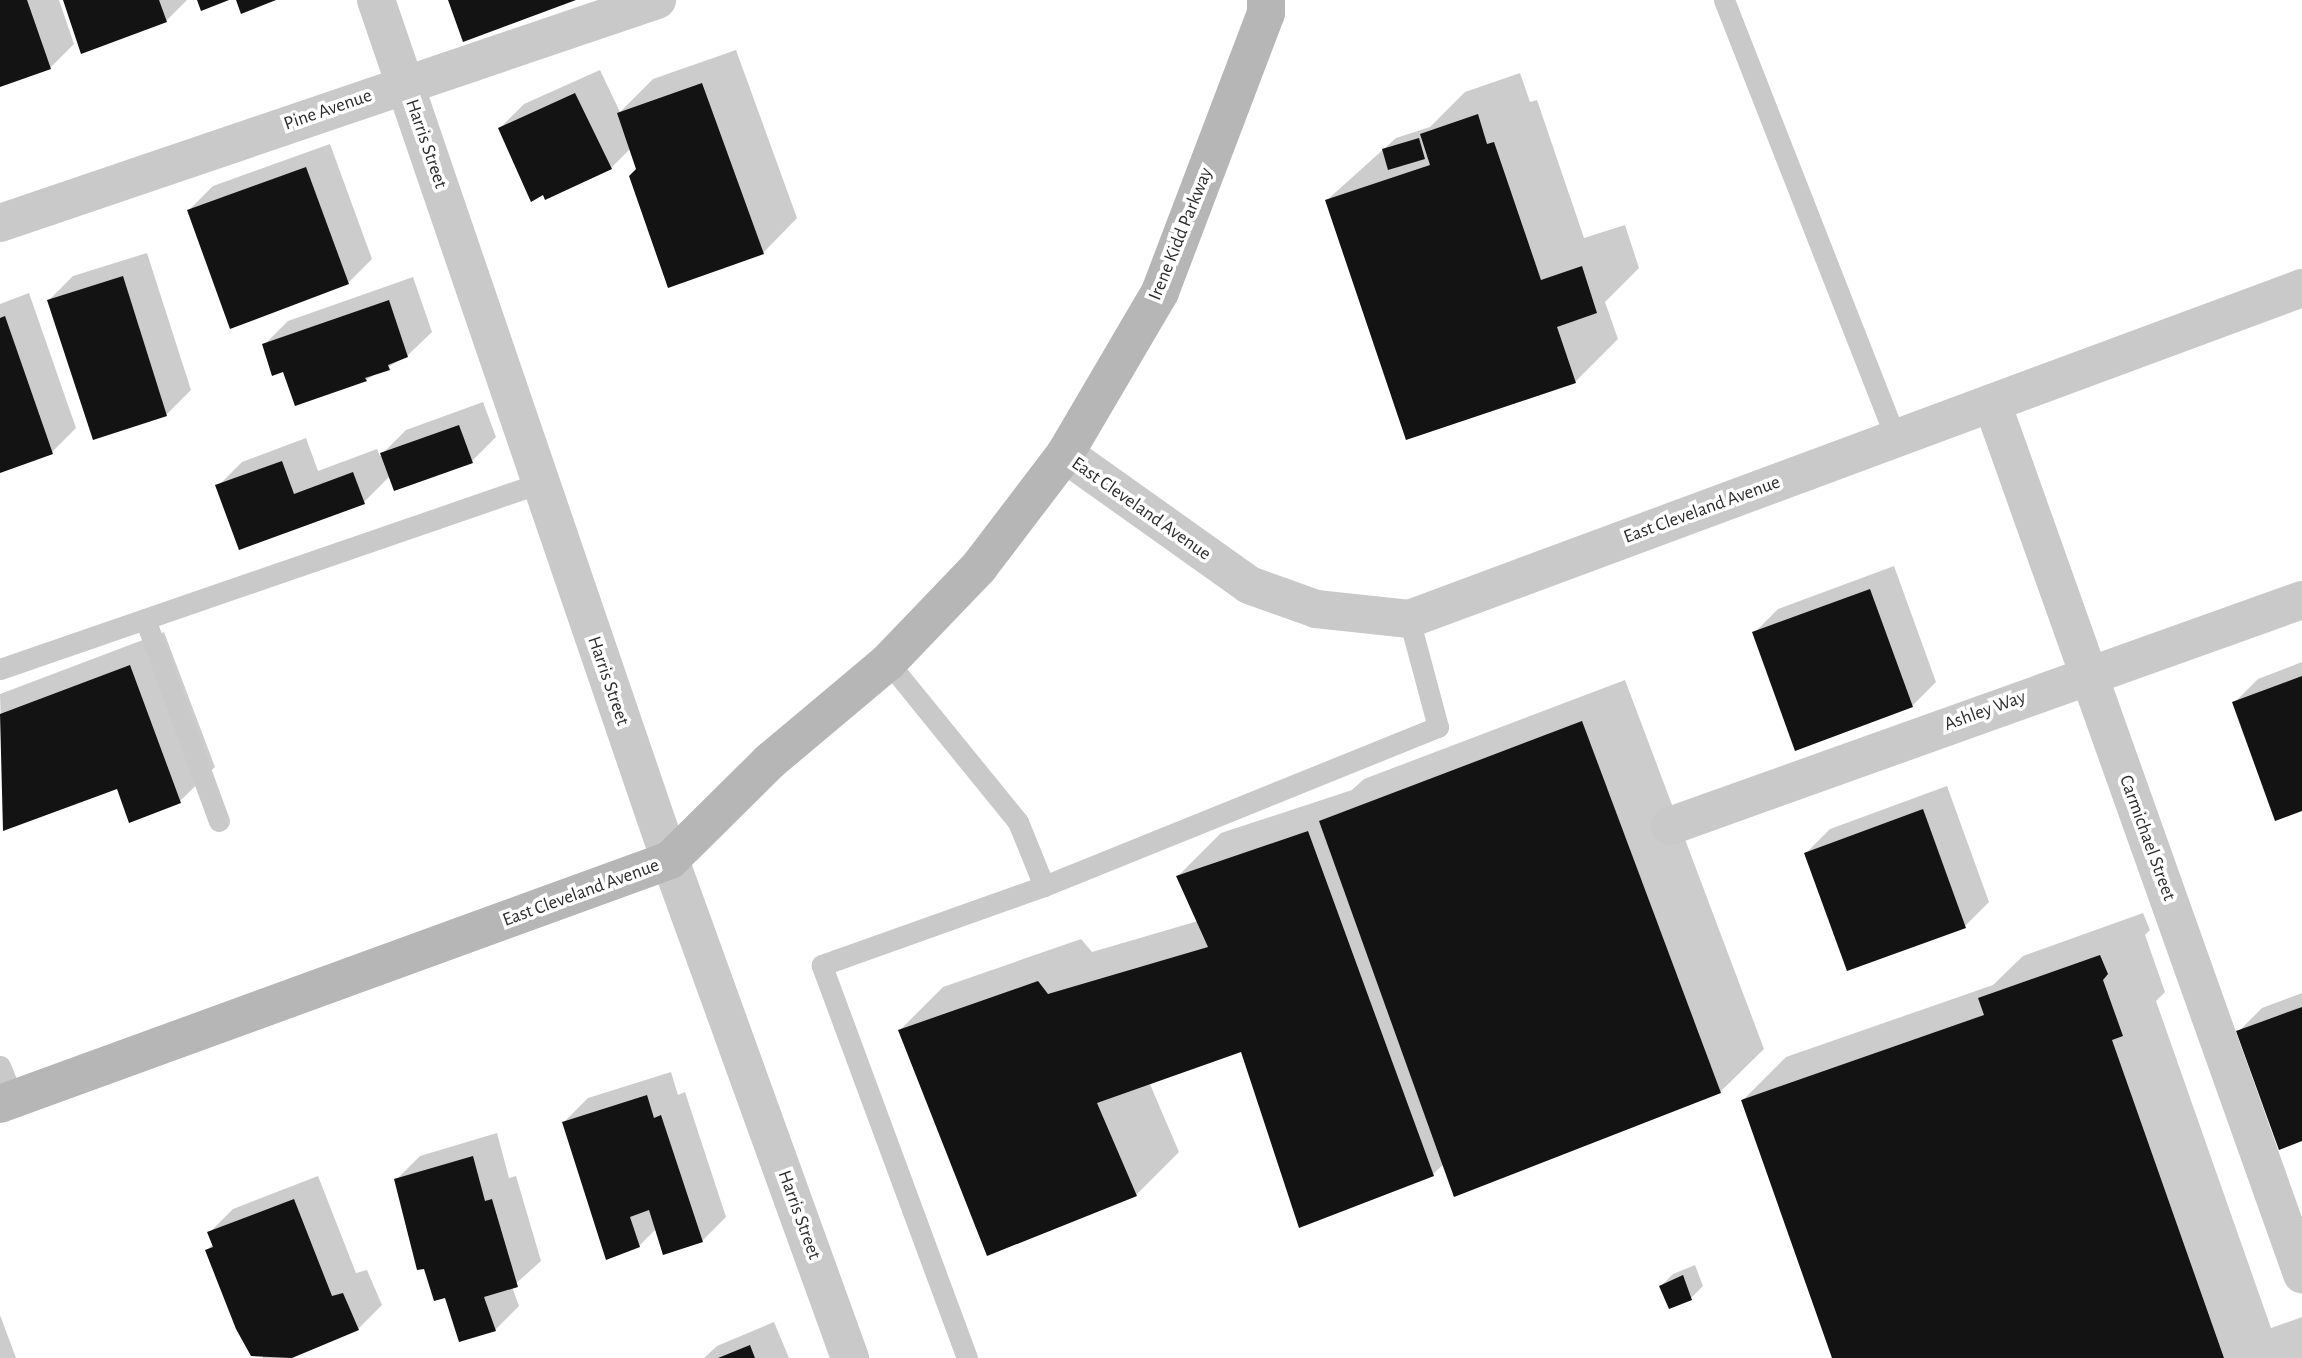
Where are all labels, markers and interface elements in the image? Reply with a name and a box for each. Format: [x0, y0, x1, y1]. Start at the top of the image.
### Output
street label: Pine Avenue [281, 84, 375, 136]
street label: Harris Street [400, 96, 452, 192]
street label: Irene Kidd Parkway [1144, 164, 1218, 304]
street label: East Cleveland Avenue [1067, 452, 1215, 566]
street label: East Cleveland Avenue [1621, 471, 1783, 549]
street label: Harris Street [582, 633, 634, 729]
street label: Ashley Way [1941, 686, 2029, 736]
street label: Carmichael Street [2114, 772, 2180, 904]
street label: East Cleveland Avenue [500, 854, 662, 932]
street label: Harris Street [772, 1167, 826, 1263]

